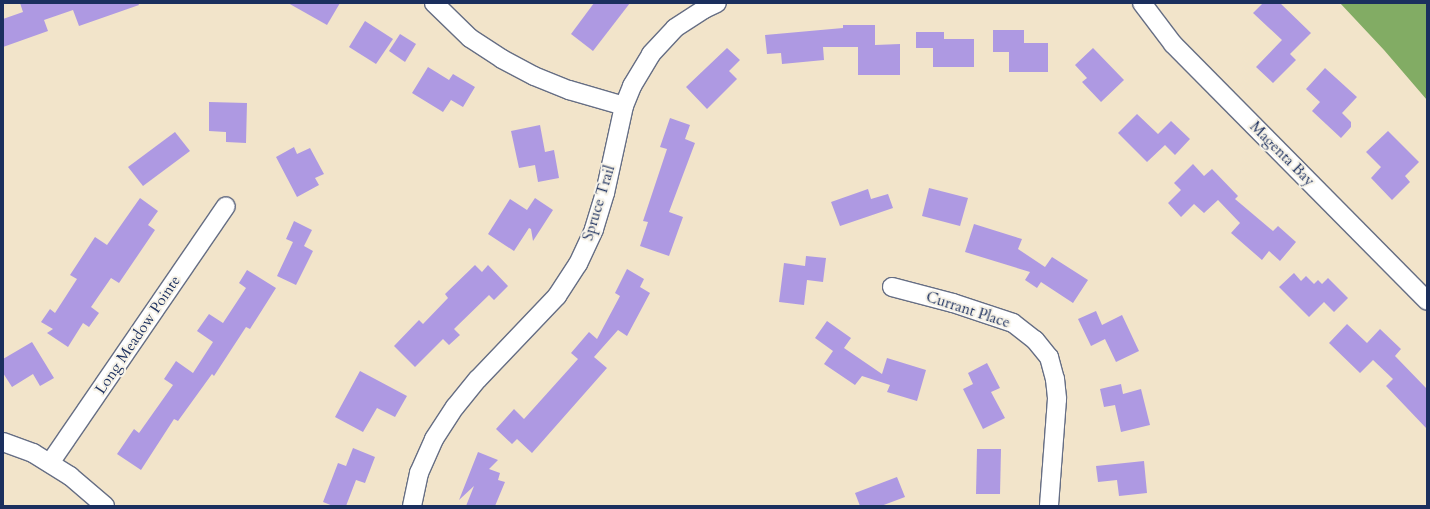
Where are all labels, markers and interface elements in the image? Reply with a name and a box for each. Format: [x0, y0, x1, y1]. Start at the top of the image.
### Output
street label: Magenta Bay [1246, 118, 1318, 190]
street label: Spruce Trail [579, 163, 619, 243]
street label: Long Meadow Pointe [92, 272, 184, 398]
street label: Currant Place [924, 288, 1012, 332]

